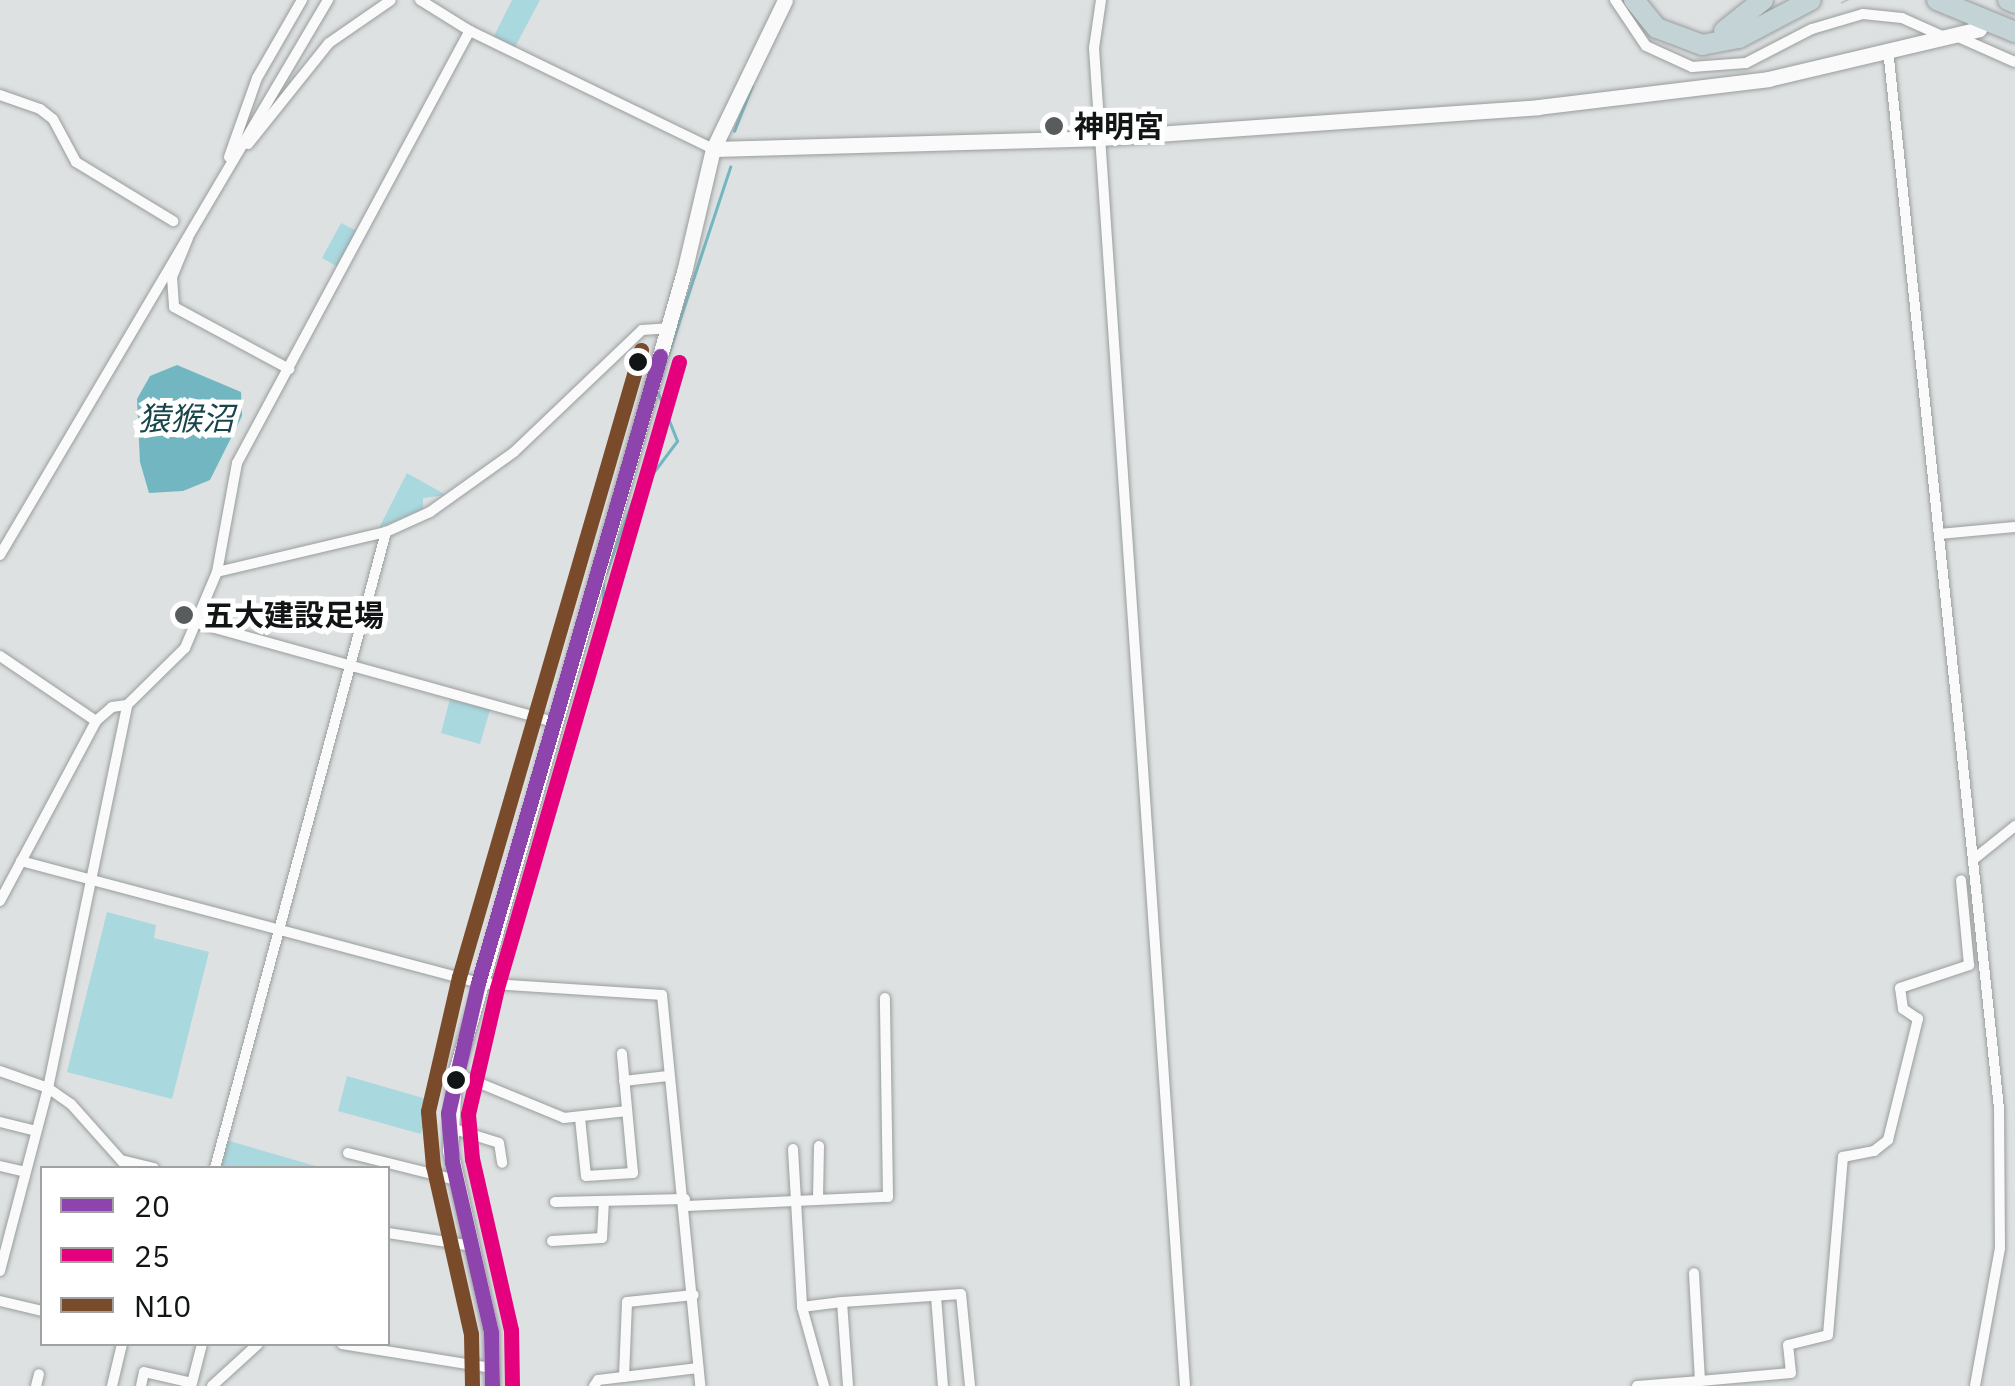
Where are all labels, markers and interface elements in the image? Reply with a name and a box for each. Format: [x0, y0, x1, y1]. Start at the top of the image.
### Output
place label: 神明宮 [1074, 108, 1164, 144]
marker: 神明宮 [1043, 115, 1065, 137]
unlabelled marker [628, 352, 648, 372]
water label: 猿猴沼 [138, 399, 234, 437]
place label: 五大建設足場 [204, 597, 384, 633]
marker: 五大建設足場 [173, 604, 195, 626]
unlabelled marker [446, 1070, 466, 1090]
legend [40, 1166, 390, 1346]
text: 20 [134, 1186, 170, 1225]
text: 25 [134, 1236, 170, 1275]
text: N10 [134, 1286, 191, 1325]

